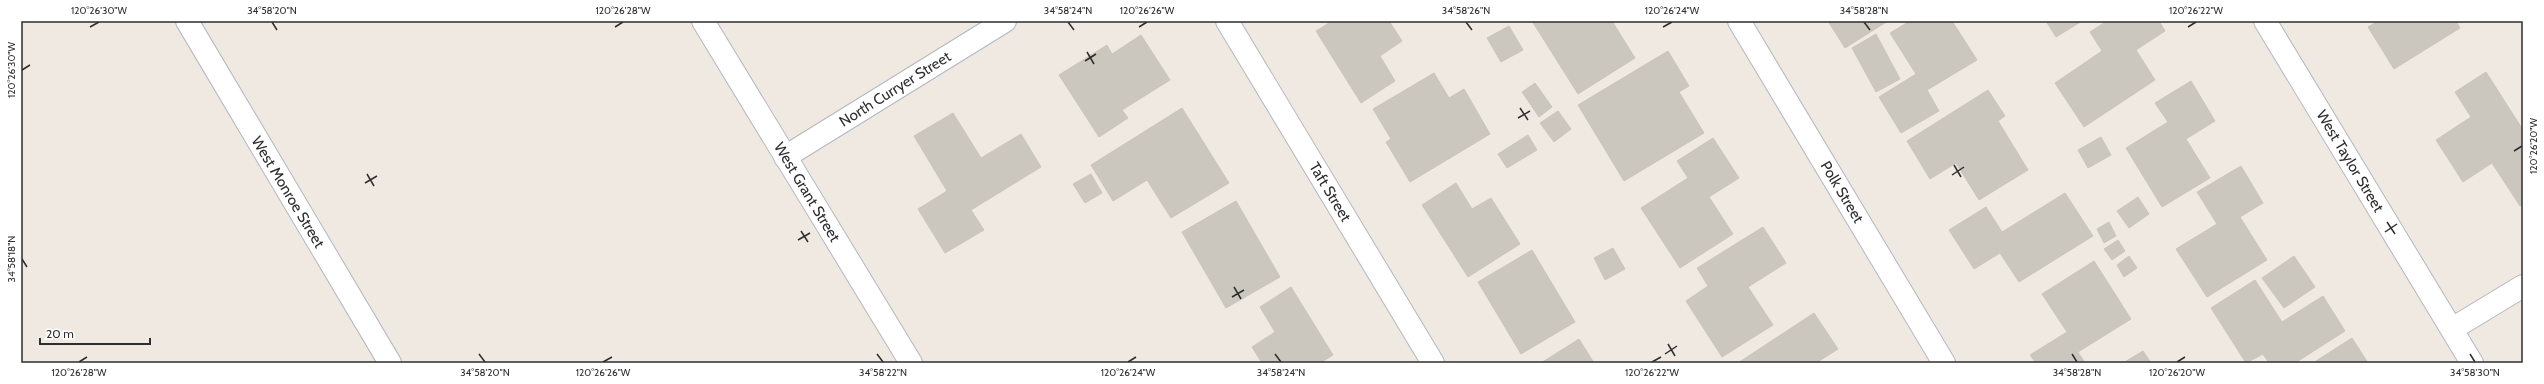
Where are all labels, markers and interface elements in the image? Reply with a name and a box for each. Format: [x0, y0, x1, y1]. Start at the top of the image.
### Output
text: 120°26'30"W [71, 4, 128, 17]
text: 34°58'20"N [247, 4, 297, 17]
text: 120°26'28"W [595, 4, 651, 17]
text: 34°58'24"N [1044, 4, 1092, 17]
text: 120°26'26"W [1120, 4, 1175, 17]
text: 34°58'26"N [1442, 4, 1490, 17]
text: 120°26'24"W [1645, 4, 1700, 17]
text: 34°58'28"N [1840, 4, 1888, 17]
text: 120°26'22"W [2169, 4, 2224, 17]
text: 120°26'30"W [5, 41, 18, 98]
street label: North Curryer Street [836, 47, 954, 131]
street label: West Taylor Street [2312, 107, 2388, 215]
text: 120°26'20"W [2527, 117, 2540, 174]
street label: West Monroe Street [248, 133, 328, 251]
street label: West Grant Street [770, 139, 844, 245]
street label: Polk Street [1817, 158, 1867, 226]
street label: Taft Street [1305, 159, 1355, 225]
text: 34°58'18"N [5, 236, 18, 282]
scale bar [40, 320, 150, 346]
text: 20 m [46, 326, 74, 341]
text: 120°26'28"W [51, 366, 107, 379]
text: 34°58'20"N [460, 366, 510, 379]
text: 120°26'26"W [576, 366, 631, 379]
text: 34°58'22"N [859, 366, 907, 379]
text: 120°26'24"W [1101, 366, 1156, 379]
text: 34°58'24"N [1257, 366, 1305, 379]
text: 120°26'22"W [1625, 366, 1680, 379]
text: 34°58'28"N [2053, 366, 2101, 379]
text: 120°26'20"W [2149, 366, 2206, 379]
text: 34°58'30"N [2450, 366, 2500, 379]

